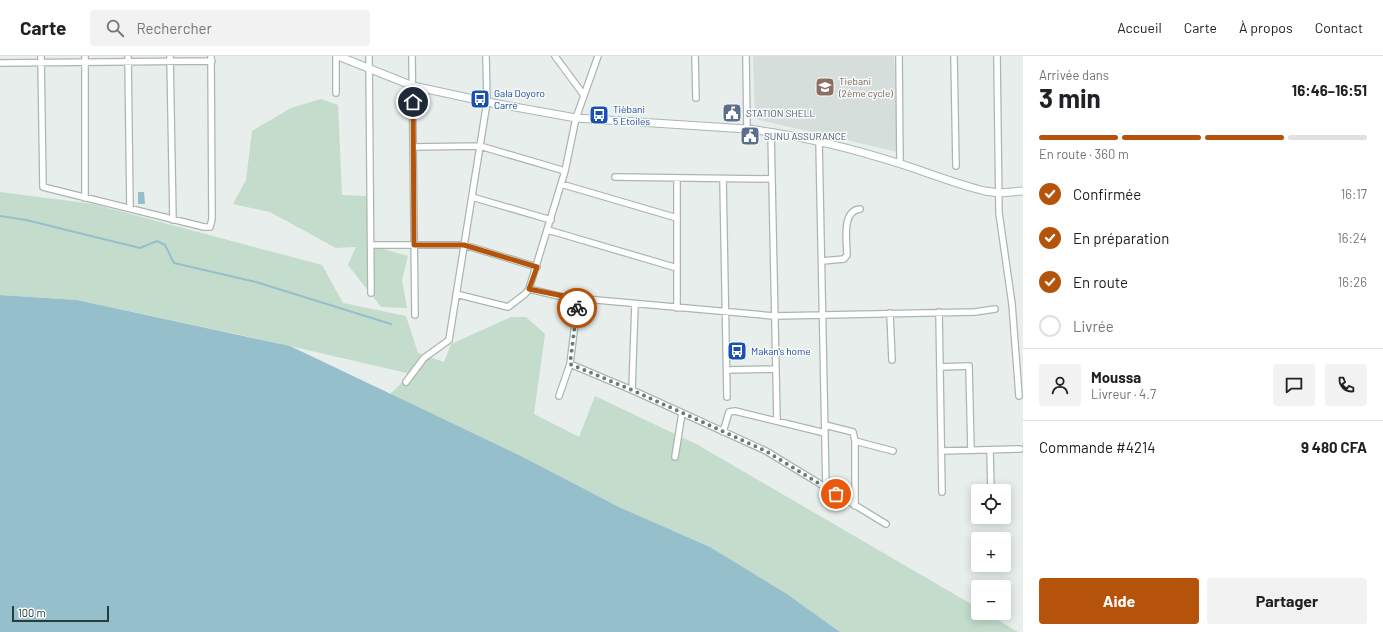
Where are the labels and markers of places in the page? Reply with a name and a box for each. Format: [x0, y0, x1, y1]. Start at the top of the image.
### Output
place label: Tiebani (2ème cycle) [838, 75, 893, 99]
school or university icon: Tiebani (2ème cycle) [814, 76, 836, 98]
pin [396, 85, 430, 119]
place label: Gala Doyoro Carré [494, 87, 545, 111]
bus stop icon: Gala Doyoro Carré [469, 88, 491, 110]
public building icon: STATION SHELL [721, 102, 743, 124]
place label: Tièbani 5 Etoiles [613, 103, 650, 127]
bus stop icon: Tièbani 5 Etoiles [588, 104, 610, 126]
place label: STATION SHELL [746, 107, 816, 119]
public building icon: SUNU ASSURANCE [739, 125, 761, 147]
place label: SUNU ASSURANCE [764, 130, 847, 142]
bus stop icon: Makan's home [726, 340, 748, 362]
place label: Makan's home [751, 345, 811, 357]
pin [819, 477, 853, 511]

